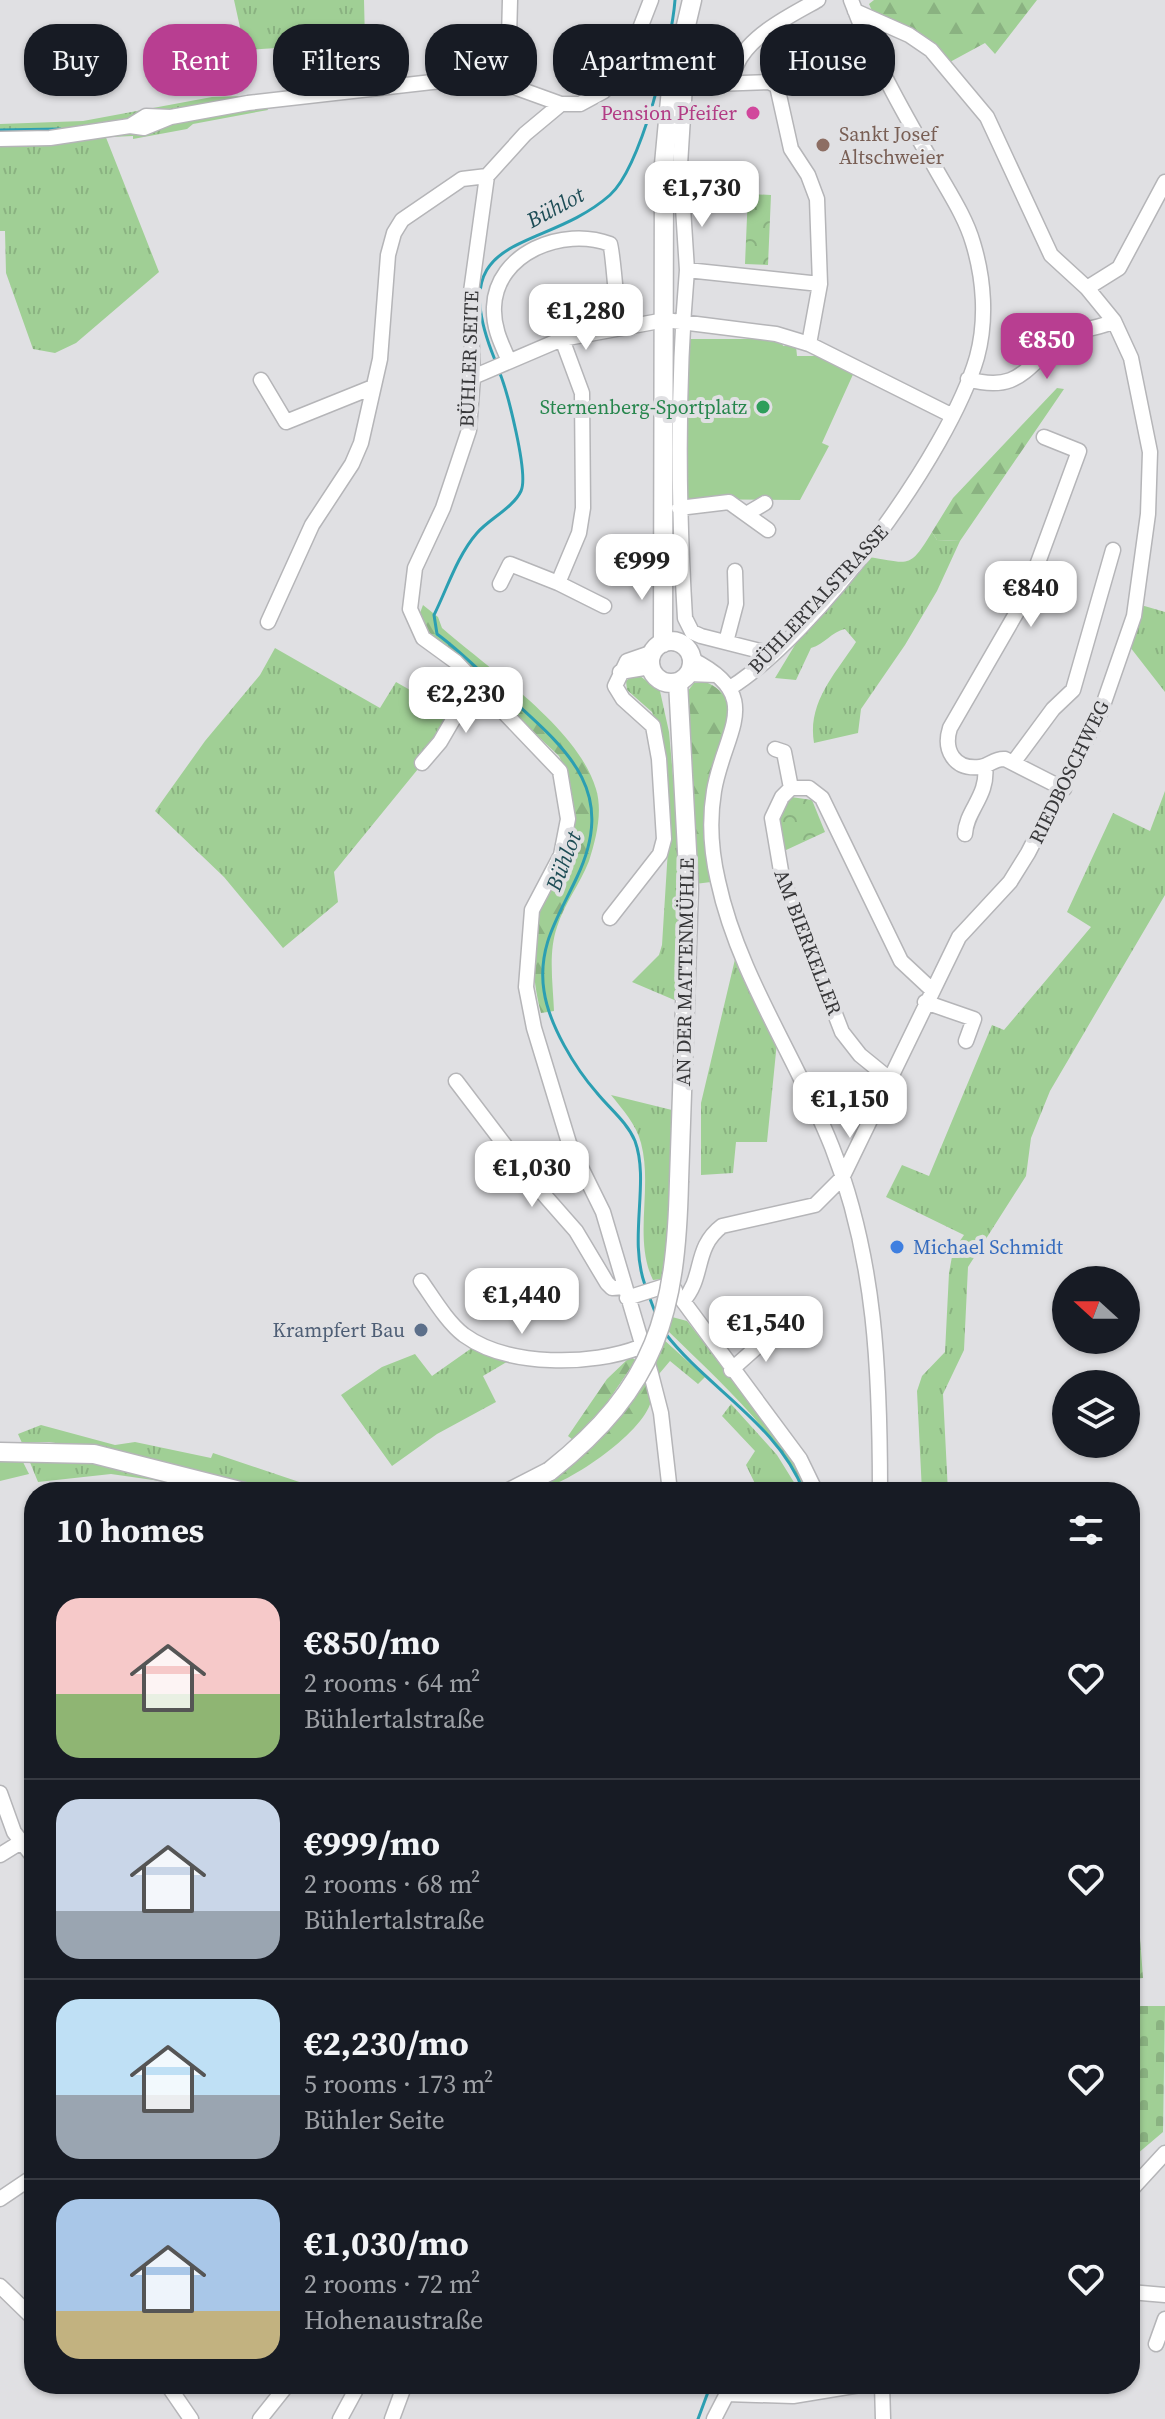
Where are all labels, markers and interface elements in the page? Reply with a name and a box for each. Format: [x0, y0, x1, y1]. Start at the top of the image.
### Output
chip: Buy [24, 24, 127, 96]
chip: Rent [143, 24, 257, 96]
chip: Filters [273, 24, 409, 96]
chip: New [425, 24, 537, 96]
chip: Apartment [553, 24, 744, 96]
chip: House [760, 24, 895, 96]
place label: Pension Pfeifer [601, 99, 738, 127]
marker: Pension Pfeifer [744, 104, 762, 122]
place label: Sankt Josef Altschweier [839, 120, 945, 171]
marker: Sankt Josef Altschweier [814, 136, 832, 154]
pin: €1,730 [637, 161, 767, 229]
text: €1,730 [663, 169, 741, 205]
water label: Bühlot [520, 179, 590, 235]
pin: €1,280 [521, 284, 651, 352]
street label: BÜHLER SEITE [453, 290, 485, 428]
text: €1,280 [547, 292, 625, 328]
pin: €850 [1000, 313, 1094, 381]
text: €850 [1019, 321, 1075, 357]
place label: Sternenberg-Sportplatz [540, 393, 747, 421]
marker: Sternenberg-Sportplatz [754, 398, 772, 416]
street label: BÜHLERTALSTRASSE [742, 519, 894, 679]
pin: €999 [595, 534, 689, 602]
text: €999 [614, 542, 670, 578]
pin: €840 [984, 561, 1078, 629]
text: €840 [1003, 569, 1059, 605]
pin: €2,230 [401, 667, 531, 735]
text: €2,230 [427, 675, 505, 711]
street label: RIEDBOSCHWEG [1022, 695, 1116, 848]
water label: Bühlot [538, 826, 588, 896]
street label: AN DER MATTENMÜHLE [669, 857, 701, 1087]
street label: AM BIERKELLER [767, 865, 849, 1019]
pin: €1,150 [785, 1072, 915, 1140]
text: €1,150 [811, 1080, 889, 1116]
pin: €1,030 [467, 1141, 597, 1209]
text: €1,030 [493, 1149, 571, 1185]
place label: Michael Schmidt [913, 1233, 1063, 1261]
marker: Michael Schmidt [888, 1238, 906, 1256]
north arrow [1052, 1266, 1140, 1354]
map controls [1052, 1266, 1140, 1458]
pin: €1,440 [457, 1268, 587, 1336]
text: €1,440 [483, 1276, 561, 1312]
pin: €1,540 [701, 1296, 831, 1364]
text: €1,540 [727, 1304, 805, 1340]
place label: Krampfert Bau [273, 1316, 405, 1344]
marker: Krampfert Bau [412, 1321, 430, 1339]
button: layers [1052, 1370, 1140, 1458]
text: 10 homes [56, 1507, 204, 1553]
icon: filters [1064, 1508, 1108, 1552]
text: €850/mo [304, 1619, 440, 1665]
icon: home [120, 1630, 216, 1726]
icon: heart [1064, 1656, 1108, 1700]
text: 2 rooms · 64 m² [304, 1665, 480, 1701]
text: Bühlertalstraße [304, 1701, 485, 1737]
text: €999/mo [304, 1820, 440, 1866]
icon: home [120, 1831, 216, 1927]
icon: heart [1064, 1857, 1108, 1901]
text: 2 rooms · 68 m² [304, 1866, 480, 1902]
text: Bühlertalstraße [304, 1902, 485, 1938]
text: €2,230/mo [304, 2020, 469, 2066]
icon: home [120, 2031, 216, 2127]
icon: heart [1064, 2057, 1108, 2101]
text: 5 rooms · 173 m² [304, 2066, 493, 2102]
text: Bühler Seite [304, 2102, 445, 2138]
text: €1,030/mo [304, 2220, 469, 2266]
icon: home [120, 2231, 216, 2327]
icon: heart [1064, 2257, 1108, 2301]
text: 2 rooms · 72 m² [304, 2266, 480, 2302]
text: Hohenaustraße [304, 2302, 483, 2338]

